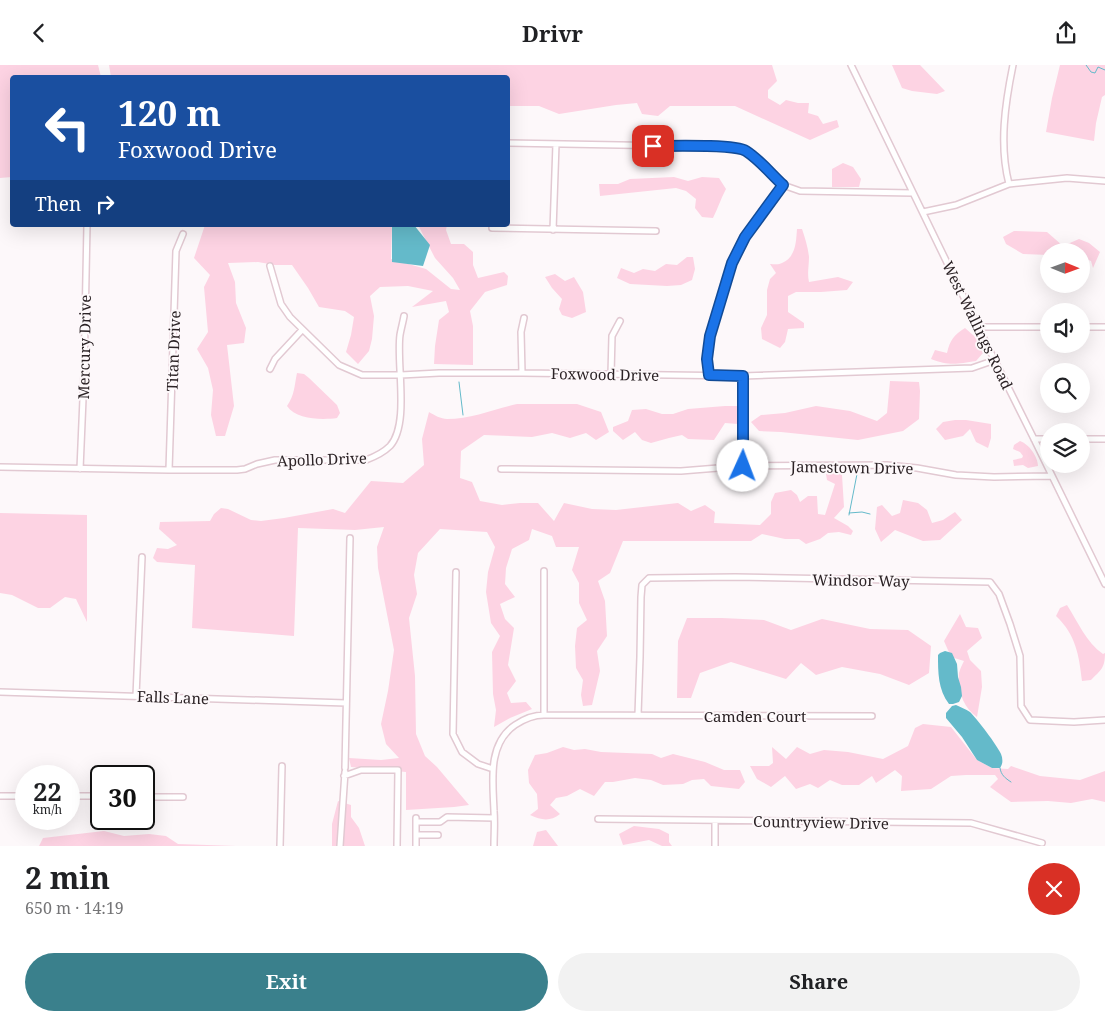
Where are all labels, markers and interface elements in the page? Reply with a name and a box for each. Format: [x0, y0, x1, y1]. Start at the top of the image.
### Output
text: Drivr [522, 18, 583, 48]
icon: back [25, 19, 53, 47]
icon: share [1052, 19, 1080, 47]
text: 120 m [118, 89, 221, 136]
icon: left [35, 95, 100, 160]
pin [632, 125, 674, 167]
icon: arrive [639, 132, 667, 160]
text: Foxwood Drive [118, 134, 277, 164]
icon: right [91, 190, 119, 218]
text: Then [35, 191, 81, 217]
north arrow [1040, 243, 1090, 293]
map controls [1040, 243, 1090, 473]
street label: West Wallings Road [938, 257, 1018, 393]
street label: Mercury Drive [73, 294, 95, 400]
button: sound [1040, 303, 1090, 353]
street label: Titan Drive [162, 310, 184, 392]
street label: Foxwood Drive [551, 363, 659, 385]
button: search [1040, 363, 1090, 413]
button: layers [1040, 423, 1090, 473]
position arrow [716, 439, 768, 491]
street label: Apollo Drive [277, 447, 367, 471]
street label: Jamestown Drive [789, 456, 914, 478]
street label: Windsor Way [812, 569, 910, 591]
street label: Falls Lane [137, 686, 209, 708]
street label: Camden Court [704, 706, 806, 726]
speed limit sign: 30 [90, 765, 155, 830]
text: 22 [33, 774, 62, 808]
text: km/h [33, 801, 62, 818]
street label: Countryview Drive [753, 811, 889, 833]
text: 2 min [25, 857, 110, 898]
button: close [1028, 863, 1080, 915]
text: 650 m · 14:19 [25, 897, 124, 919]
button: Exit [25, 953, 548, 1011]
button: Share [558, 953, 1080, 1011]

